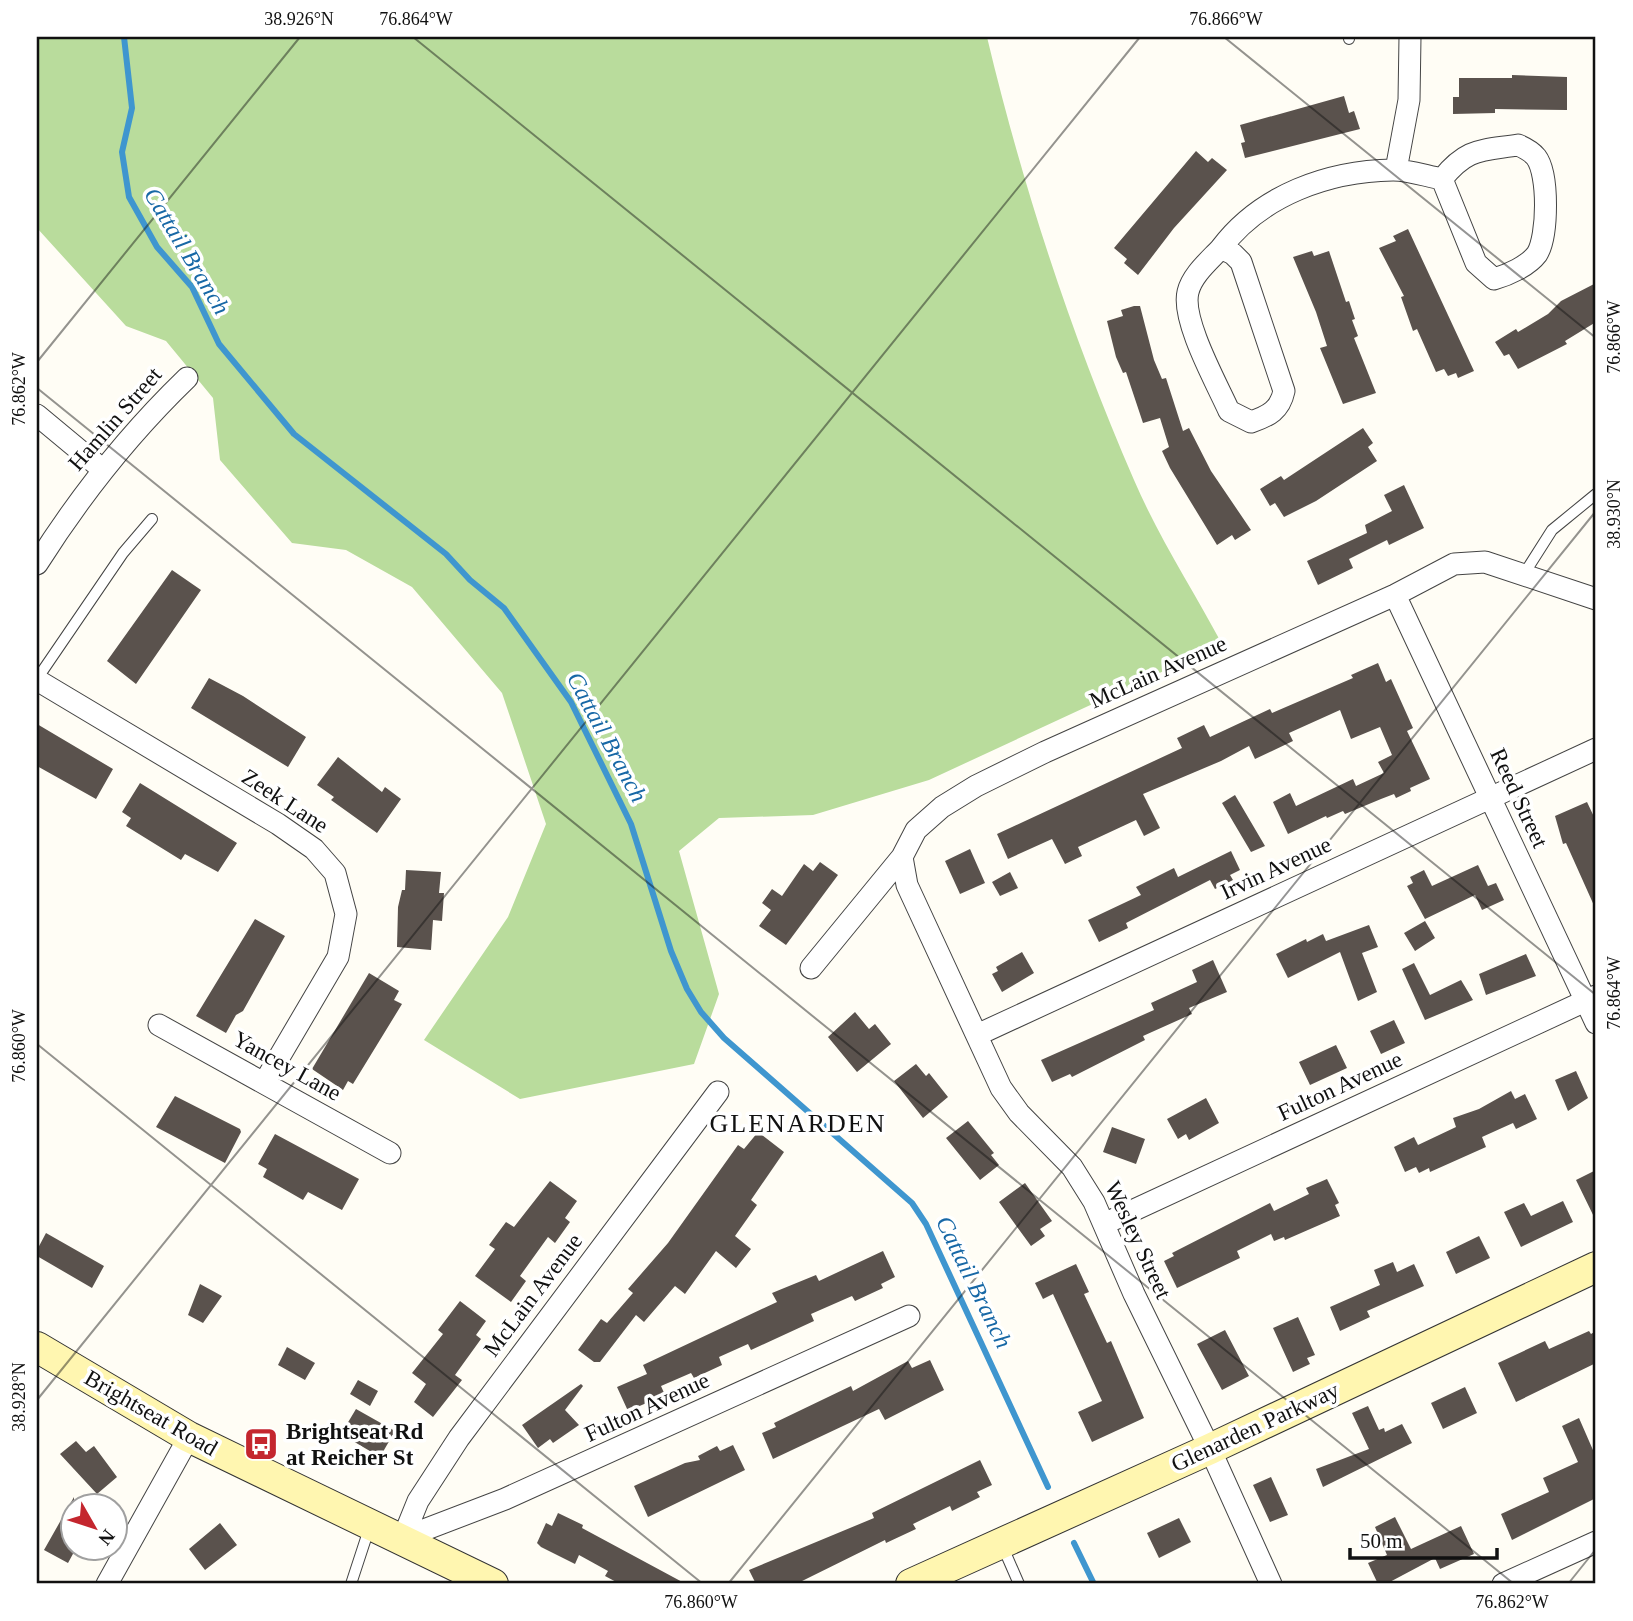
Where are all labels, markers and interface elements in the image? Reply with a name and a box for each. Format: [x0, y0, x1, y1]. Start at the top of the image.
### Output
text: 38.926°N [264, 9, 334, 29]
text: 76.864°W [379, 9, 453, 29]
text: 76.866°W [1189, 9, 1263, 29]
water label: Cattail Branch [139, 183, 235, 319]
text: 76.866°W [1604, 300, 1624, 374]
text: 76.862°W [9, 352, 29, 426]
street label: Hamlin Street [63, 362, 167, 476]
text: 38.930°N [1604, 479, 1624, 549]
street label: McLain Avenue [1086, 631, 1230, 713]
water label: Cattail Branch [562, 668, 652, 806]
street label: Reed Street [1485, 744, 1553, 852]
street label: Zeek Lane [237, 764, 333, 838]
street label: Irvin Avenue [1217, 832, 1335, 904]
text: 76.864°W [1604, 956, 1624, 1030]
text: 76.860°W [9, 1009, 29, 1083]
street label: Yancey Lane [229, 1026, 345, 1106]
street label: Fulton Avenue [1274, 1046, 1406, 1126]
district label: GLENARDEN [710, 1109, 886, 1138]
street label: Wesley Street [1100, 1177, 1176, 1303]
water label: Cattail Branch [931, 1212, 1017, 1352]
street label: McLain Avenue [479, 1229, 587, 1361]
text: 38.928°N [9, 1362, 29, 1432]
street label: Brightseat Road [80, 1365, 222, 1461]
street label: Fulton Avenue [581, 1367, 713, 1447]
street label: Glenarden Parkway [1167, 1377, 1343, 1477]
place label: Brightseat Rd at Reicher St [286, 1419, 424, 1470]
bus stop icon: Brightseat Rd at Reicher St [242, 1425, 280, 1463]
north arrow [60, 1492, 130, 1562]
scale bar [1350, 1516, 1496, 1560]
text: N [94, 1525, 119, 1550]
text: 50 m [1360, 1529, 1403, 1553]
text: 76.860°W [664, 1592, 738, 1612]
text: 76.862°W [1475, 1592, 1549, 1612]

